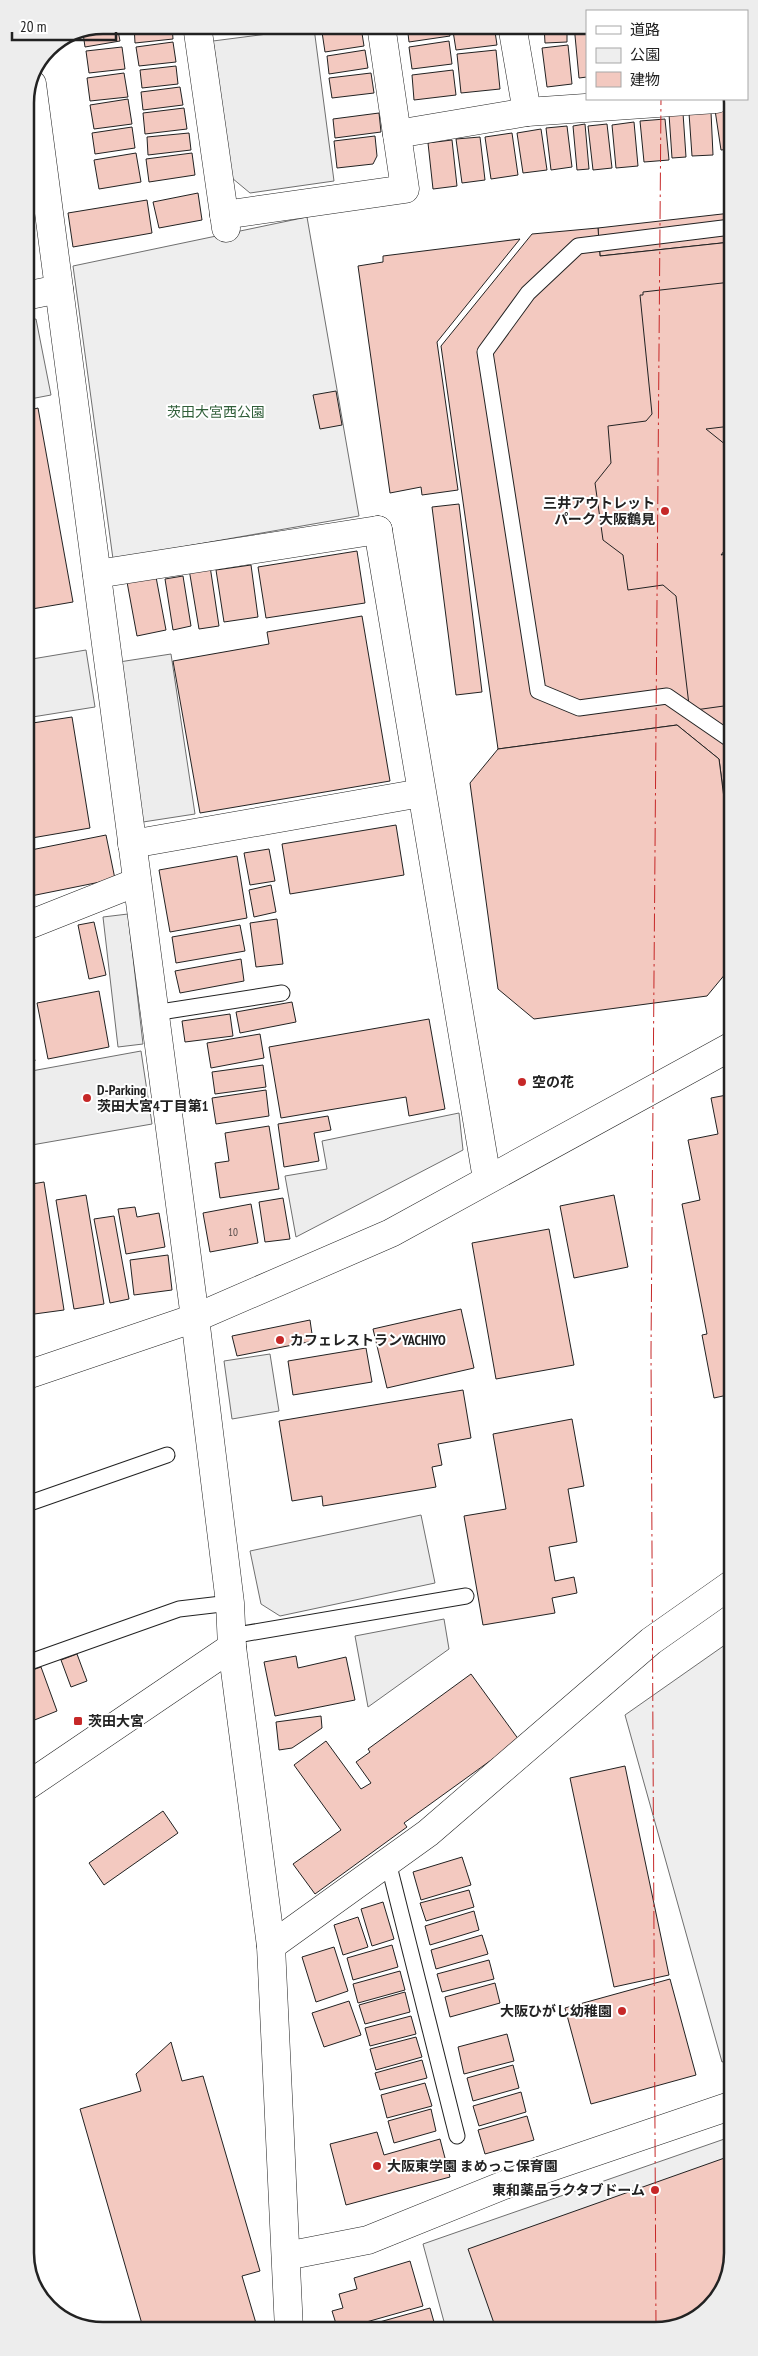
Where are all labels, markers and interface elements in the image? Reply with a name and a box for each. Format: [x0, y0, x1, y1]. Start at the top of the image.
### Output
scale bar [12, 10, 116, 42]
legend [586, 10, 748, 100]
text: 20 m [20, 17, 46, 36]
text: 道路 [630, 20, 660, 39]
text: 公園 [630, 45, 660, 64]
text: 建物 [630, 70, 660, 89]
park label: 茨田大宮西公園 [167, 403, 265, 421]
place label: 三井アウトレット パーク 大阪鶴見 [543, 494, 655, 528]
marker: 三井アウトレット パーク 大阪鶴見 [659, 505, 671, 517]
place label: 空の花 [532, 1073, 574, 1091]
marker: 空の花 [516, 1076, 528, 1088]
place label: D-Parking 茨田大宮4丁目第1 [97, 1081, 208, 1115]
marker: D-Parking 茨田大宮4丁目第1 [81, 1092, 93, 1104]
house number: 10 [228, 1225, 238, 1239]
place label: カフェレストランYACHIYO [290, 1331, 446, 1349]
marker: カフェレストランYACHIYO [274, 1334, 286, 1346]
place label: 茨田大宮 [88, 1712, 144, 1730]
marker: 茨田大宮 [72, 1715, 84, 1727]
place label: 大阪ひがし幼稚園 [500, 2002, 612, 2020]
marker: 大阪ひがし幼稚園 [616, 2005, 628, 2017]
place label: 大阪東学園 まめっこ保育園 [387, 2157, 558, 2175]
marker: 大阪東学園 まめっこ保育園 [371, 2160, 383, 2172]
place label: 東和薬品ラクタブドーム [492, 2181, 645, 2199]
marker: 東和薬品ラクタブドーム [649, 2184, 661, 2196]

